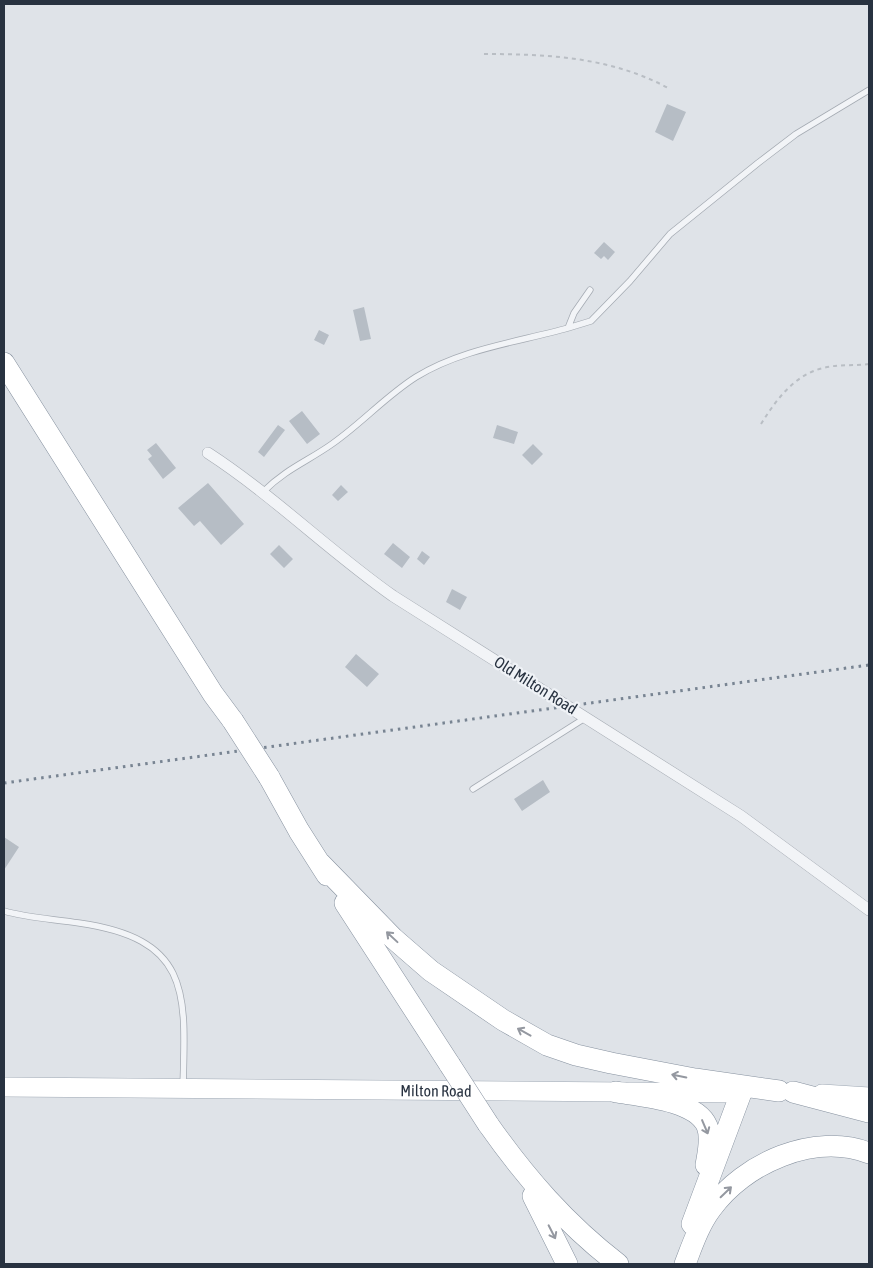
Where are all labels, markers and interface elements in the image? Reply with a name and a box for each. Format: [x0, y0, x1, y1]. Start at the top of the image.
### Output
street label: Old Milton Road [491, 652, 581, 718]
one-way arrow [386, 931, 399, 943]
one-way arrow [517, 1027, 532, 1036]
one-way arrow [672, 1071, 688, 1080]
street label: Milton Road [400, 1081, 472, 1100]
one-way arrow [701, 1120, 710, 1135]
one-way arrow [720, 1186, 732, 1198]
one-way arrow [547, 1225, 557, 1240]

